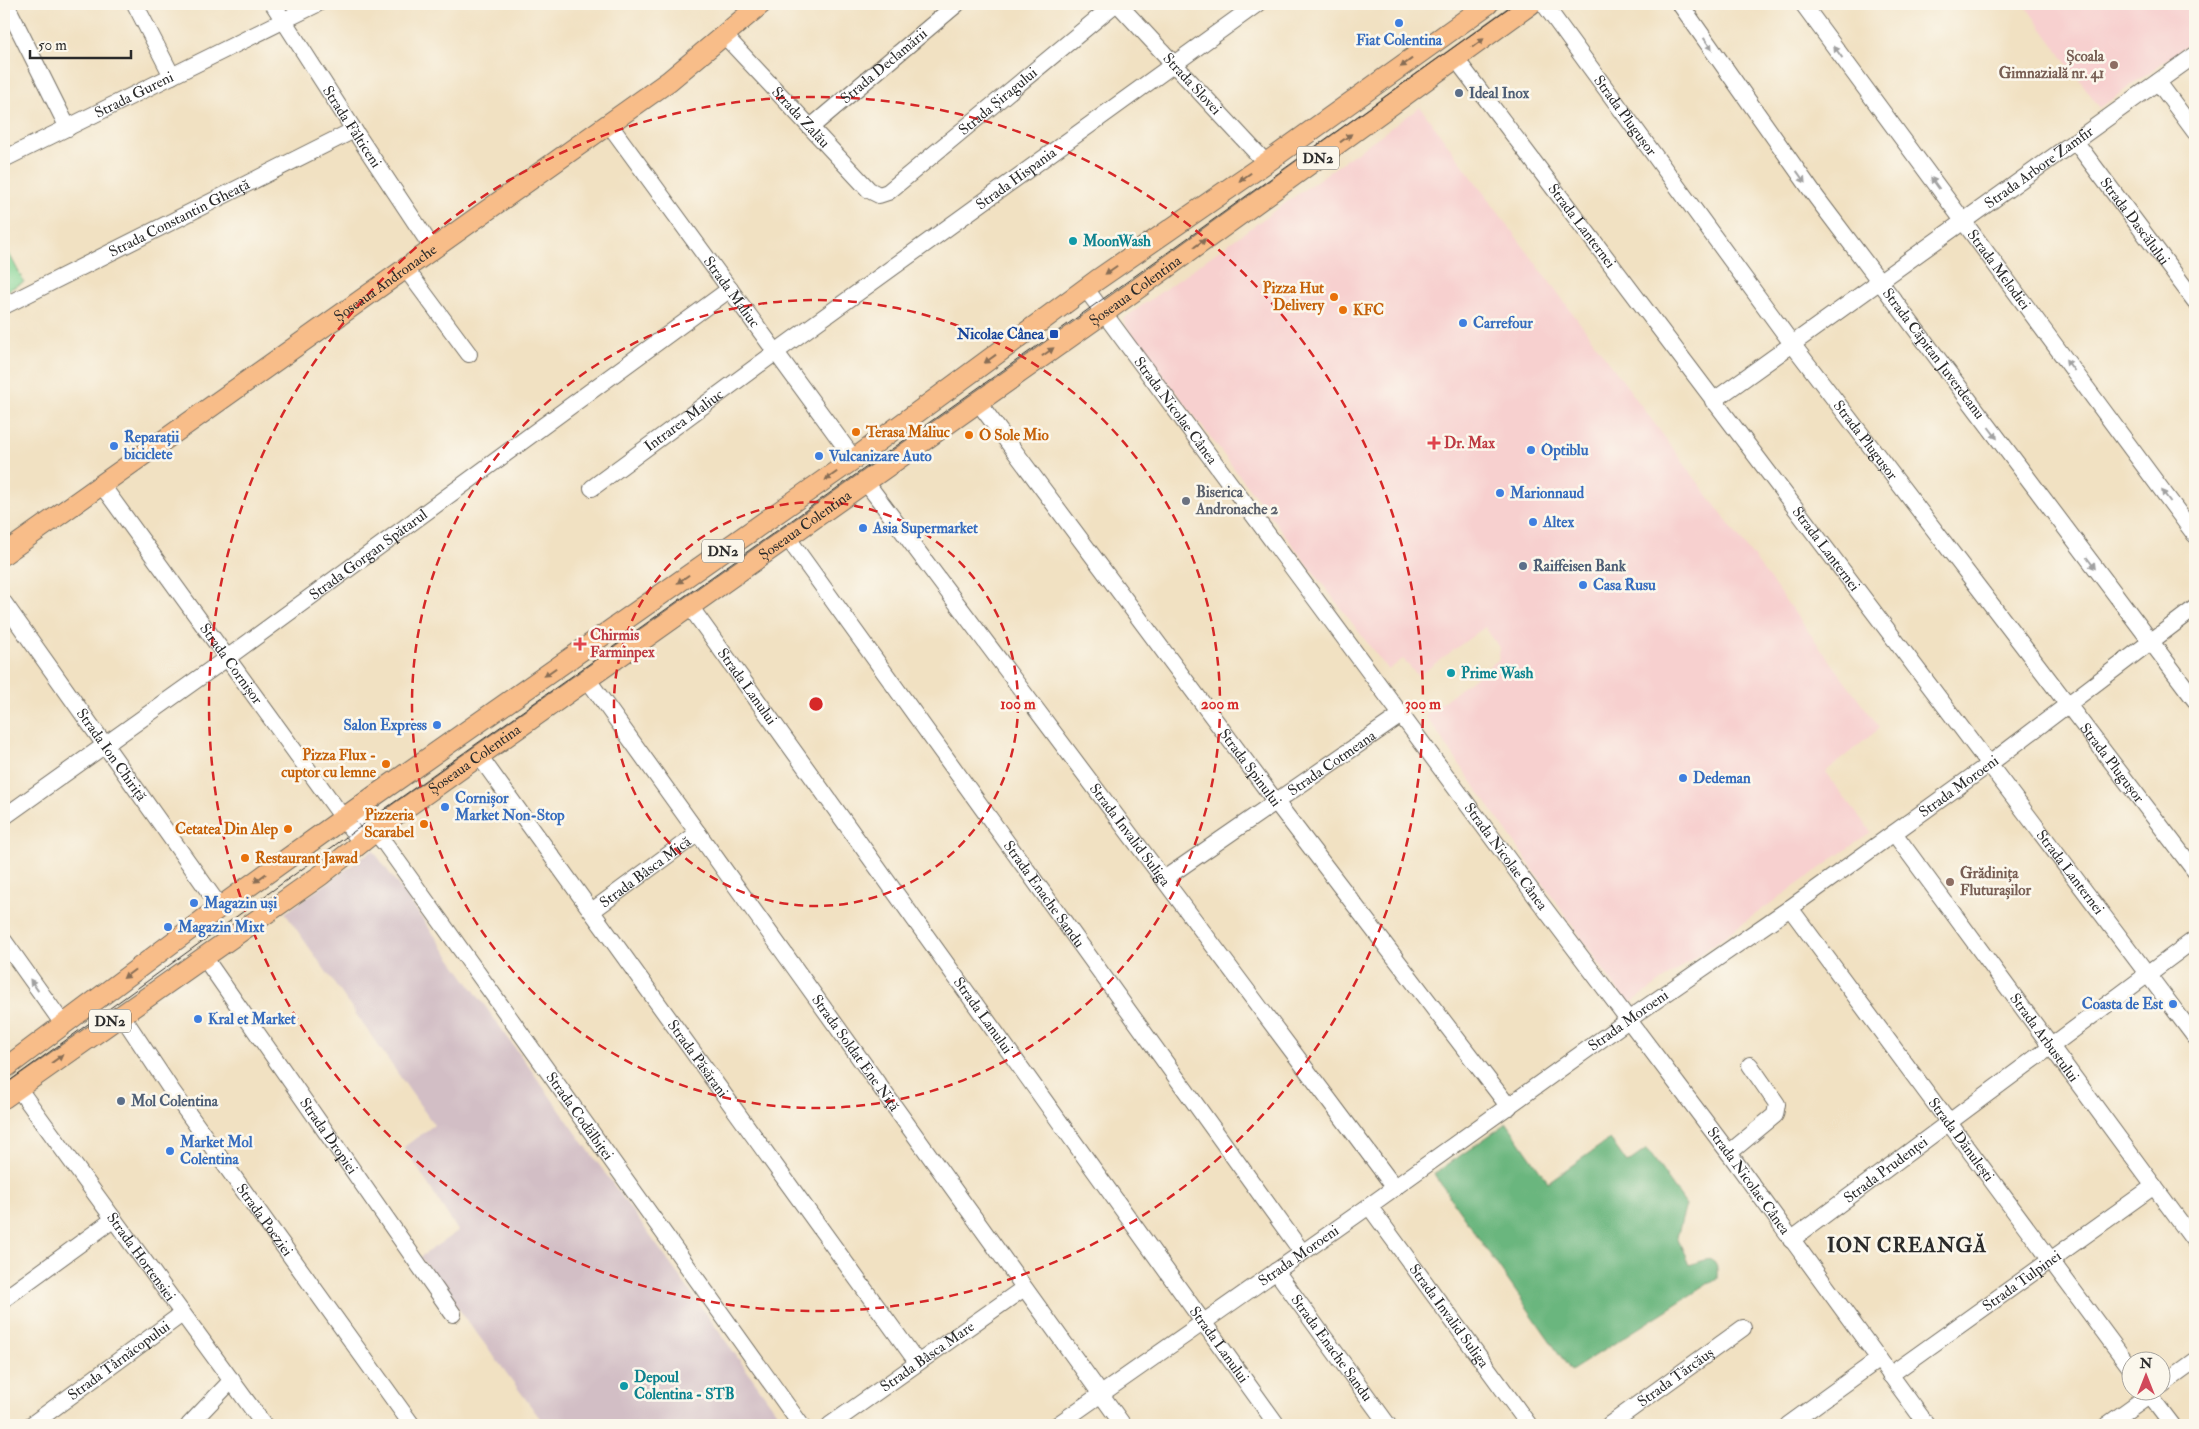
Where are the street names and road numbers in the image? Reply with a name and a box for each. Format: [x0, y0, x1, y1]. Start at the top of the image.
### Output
street label: Strada Declamării [836, 24, 931, 108]
street label: Strada Slovei [1159, 49, 1226, 119]
street label: Strada Șiragului [954, 63, 1041, 139]
street label: Strada Gureni [91, 67, 177, 122]
street label: Strada Plugușor [1590, 71, 1661, 160]
street label: Strada Fălticeni [319, 82, 386, 171]
street label: Strada Zalău [768, 82, 834, 152]
street label: Strada Arbore Zamfir [1981, 121, 2097, 213]
street label: Strada Hispania [972, 142, 1061, 214]
road number: DN2 [1297, 146, 1339, 170]
street label: Strada Dascălului [2096, 173, 2174, 269]
street label: Strada Constantin Gheață [105, 174, 253, 261]
street label: Strada Lanternei [1544, 180, 1620, 272]
street label: Strada Melodiei [1963, 226, 2035, 313]
street label: Șoseaua Andronache [330, 240, 441, 326]
street label: Șoseaua Colentina [1085, 250, 1186, 330]
street label: Strada Maliuc [699, 252, 764, 331]
street label: Strada Căpitan Juverdeanu [1878, 284, 1989, 423]
street label: Strada Nicolae Cânea [1130, 353, 1222, 468]
street label: Intrarea Maliuc [640, 385, 727, 456]
street label: Strada Plugușor [1829, 397, 1902, 484]
street label: Șoseaua Colentina [755, 485, 856, 564]
street label: Strada Lanternei [1788, 503, 1864, 595]
street label: Strada Gorgan Spătarul [305, 505, 431, 604]
road number: DN2 [702, 540, 744, 562]
street label: Strada Cornișor [196, 620, 267, 708]
street label: Strada Lanului [713, 644, 781, 728]
street label: Strada Ion Chiriță [72, 705, 152, 805]
street label: Șoseaua Colentina [425, 719, 525, 798]
street label: Strada Plugușor [2076, 719, 2149, 807]
street label: Strada Spinului [1215, 725, 1286, 811]
street label: Strada Cotmeana [1284, 725, 1380, 800]
street label: Strada Moroeni [1915, 751, 2002, 821]
street label: Strada Invalid Suliga [1085, 779, 1175, 891]
street label: Strada Nicolae Cânea [1460, 799, 1553, 915]
street label: Strada Lanternei [2032, 826, 2108, 918]
street label: Strada Bâsca Mică [596, 831, 695, 912]
street label: Strada Enache Sandu [999, 837, 1089, 951]
street label: Strada Lanului [949, 973, 1017, 1057]
street label: Strada Moroeni [1584, 985, 1672, 1055]
street label: Strada Arbustului [2006, 990, 2083, 1086]
street label: Strada Soldat Ene Niță [807, 991, 904, 1115]
road number: DN2 [89, 1009, 131, 1032]
street label: Strada Păsărani [663, 1016, 732, 1101]
street label: Strada Codălbiței [542, 1068, 618, 1164]
street label: Strada Dropiei [296, 1094, 362, 1178]
street label: Strada Dănulești [1924, 1094, 1999, 1185]
street label: Strada Nicolae Cânea [1703, 1123, 1795, 1239]
street label: Strada Prudenței [1840, 1132, 1932, 1207]
street label: Strada Poeziei [232, 1180, 297, 1260]
street label: Strada Hortensiei [103, 1209, 180, 1305]
street label: Strada Moroeni [1255, 1221, 1342, 1290]
street label: Strada Tulpinei [1979, 1246, 2065, 1315]
street label: Strada Invalid Suliga [1405, 1260, 1494, 1372]
street label: Strada Enache Sandu [1287, 1291, 1377, 1405]
street label: Strada Lanului [1185, 1303, 1253, 1387]
street label: Strada Târnăcopului [64, 1317, 174, 1404]
street label: Strada Bâsca Mare [877, 1317, 978, 1396]
street label: Strada Tărcăuș [1634, 1343, 1717, 1411]

